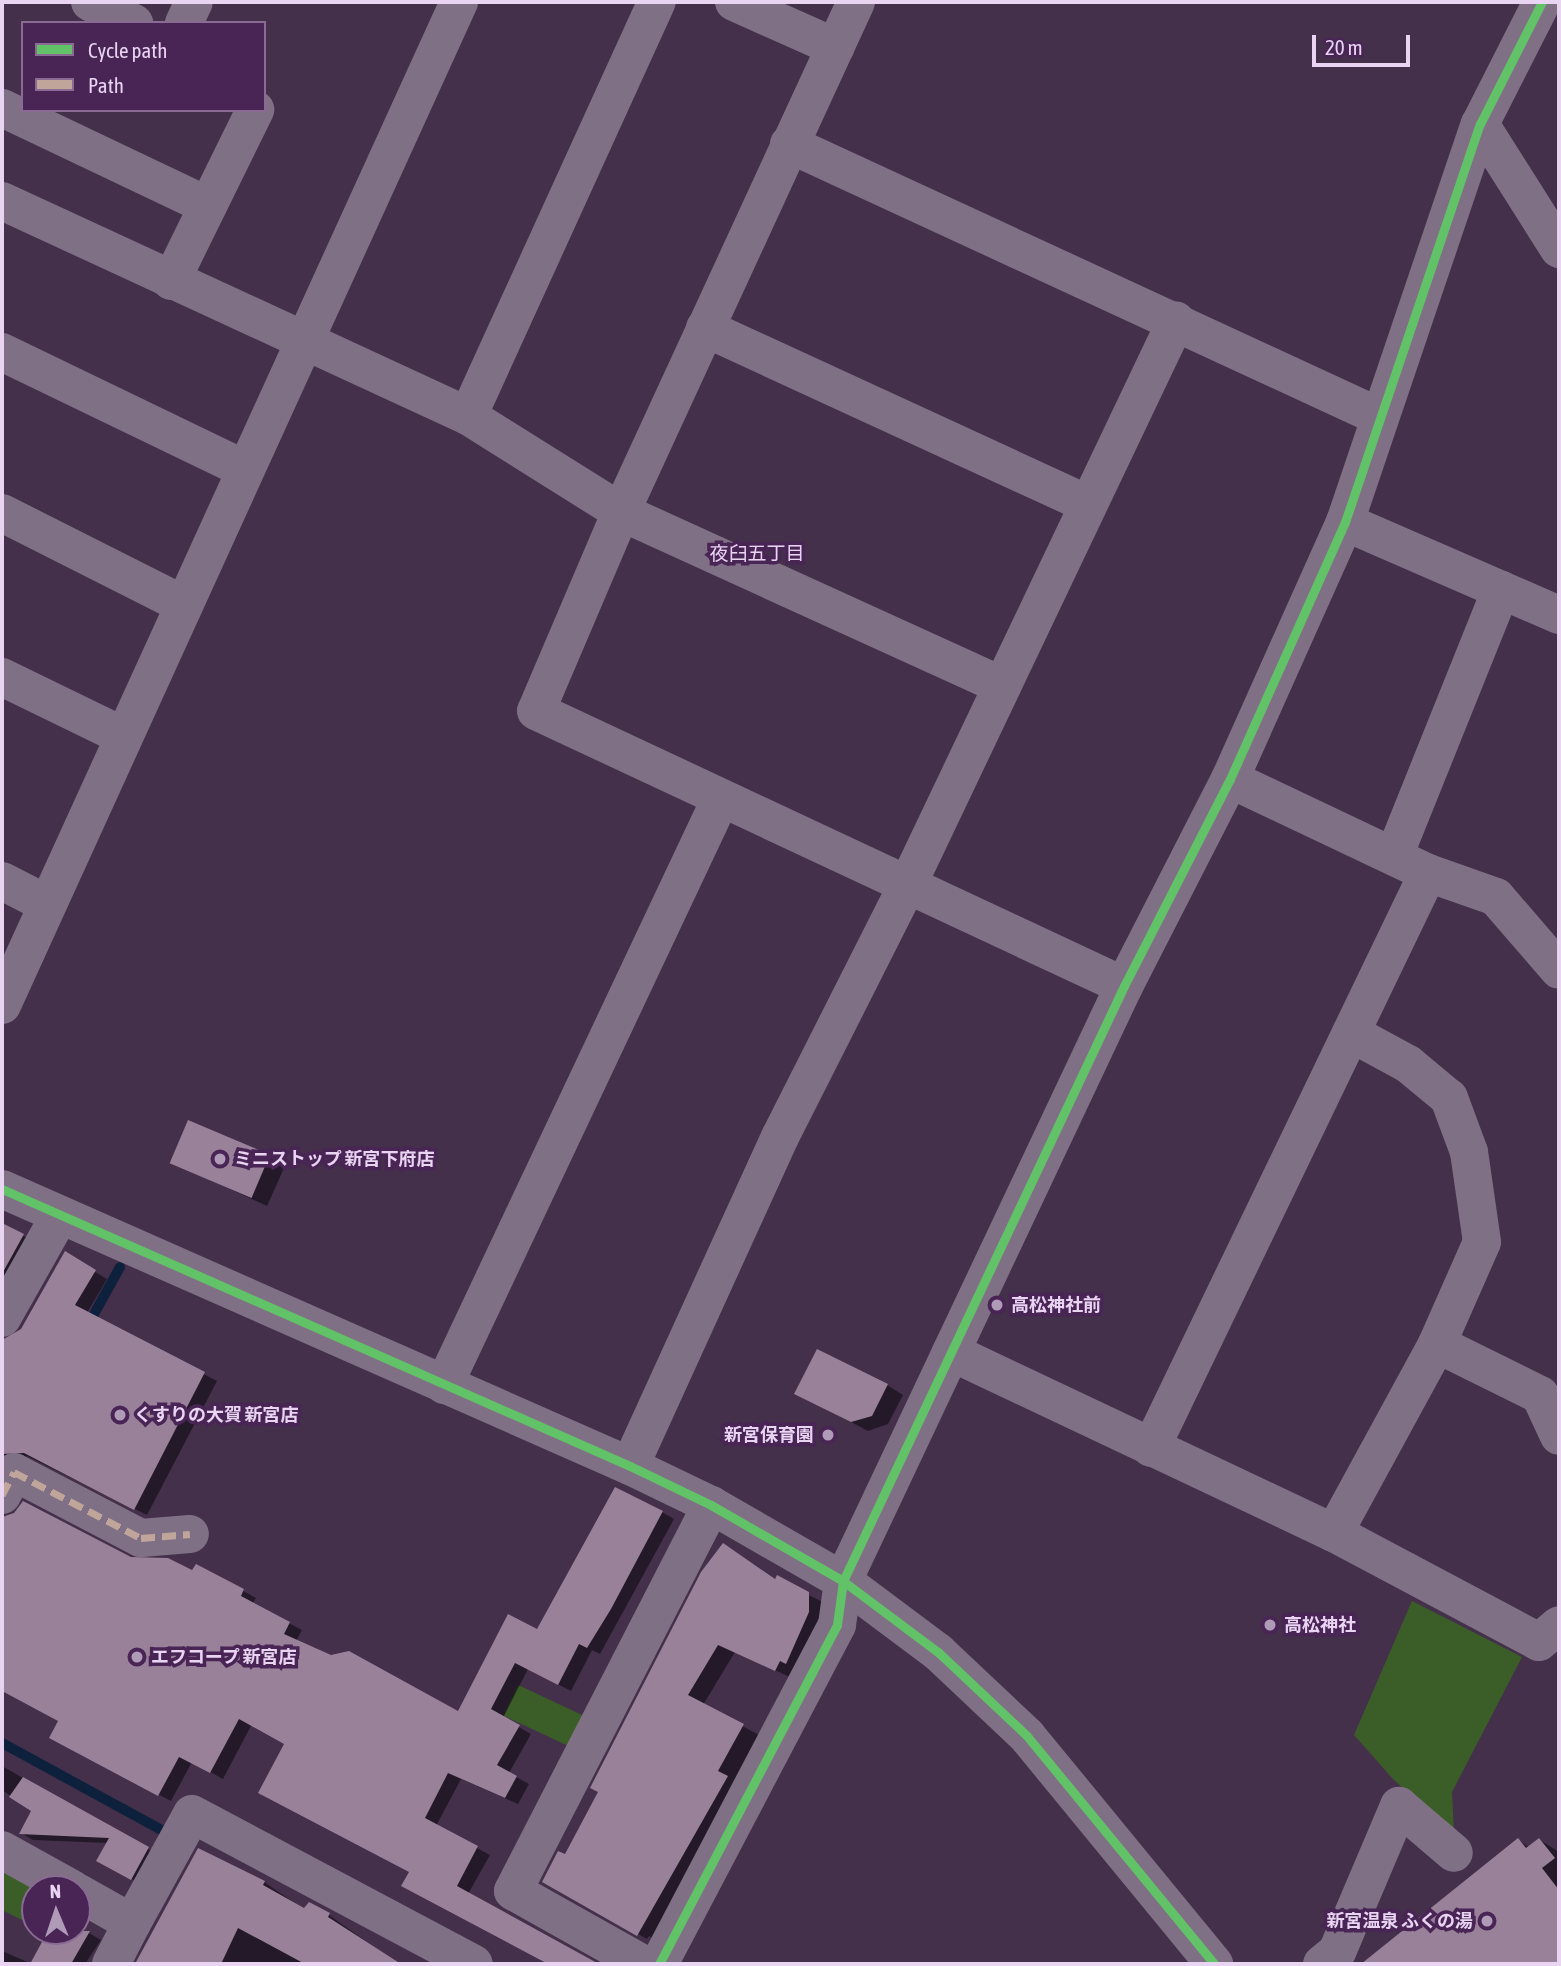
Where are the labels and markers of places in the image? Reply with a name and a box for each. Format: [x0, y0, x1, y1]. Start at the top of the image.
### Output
place label: ミニストップ 新宮下府店 [234, 1148, 434, 1170]
marker: ミニストップ 新宮下府店 [212, 1151, 228, 1167]
place label: 高松神社前 [1011, 1294, 1101, 1316]
marker: 高松神社前 [989, 1297, 1005, 1313]
place label: くすりの大賀 新宮店 [134, 1404, 298, 1426]
marker: くすりの大賀 新宮店 [112, 1407, 128, 1423]
place label: 新宮保育園 [724, 1424, 814, 1446]
marker: 新宮保育園 [820, 1427, 836, 1443]
place label: 高松神社 [1284, 1614, 1356, 1636]
marker: 高松神社 [1262, 1617, 1278, 1633]
place label: エフコープ 新宮店 [151, 1646, 297, 1668]
marker: エフコープ 新宮店 [129, 1649, 145, 1665]
place label: 新宮温泉 ふくの湯 [1327, 1910, 1473, 1932]
marker: 新宮温泉 ふくの湯 [1479, 1913, 1495, 1929]

